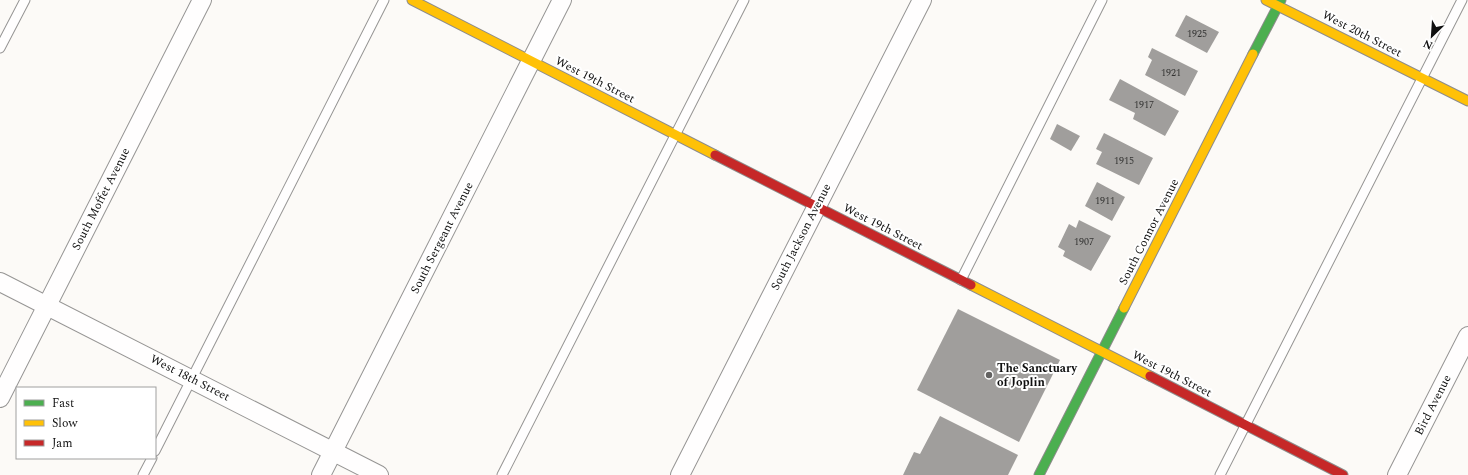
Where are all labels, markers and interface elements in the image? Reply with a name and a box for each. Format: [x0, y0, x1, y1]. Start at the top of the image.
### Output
street label: West 20th Street [1319, 6, 1405, 62]
north arrow [1412, 16, 1452, 56]
house number: 1925 [1187, 26, 1207, 42]
text: N [1420, 35, 1436, 54]
street label: West 19th Street [552, 52, 638, 108]
house number: 1921 [1161, 65, 1181, 81]
house number: 1917 [1134, 97, 1154, 113]
street label: South Moffet Avenue [67, 144, 135, 254]
house number: 1915 [1114, 153, 1134, 169]
street label: South Connor Avenue [1114, 175, 1184, 288]
street label: South Sergeant Avenue [406, 179, 479, 297]
street label: South Jackson Avenue [766, 180, 836, 294]
house number: 1911 [1095, 193, 1115, 209]
street label: West 19th Street [840, 199, 926, 255]
house number: 1907 [1074, 234, 1094, 250]
street label: West 19th Street [1129, 346, 1215, 402]
street label: West 18th Street [147, 350, 233, 406]
place label: The Sanctuary of Joplin [997, 359, 1078, 392]
marker: The Sanctuary of Joplin [984, 370, 994, 380]
street label: Bird Avenue [1410, 371, 1456, 439]
legend [16, 387, 156, 459]
text: Fast [52, 394, 74, 413]
text: Slow [52, 414, 78, 433]
text: Jam [52, 434, 73, 453]

